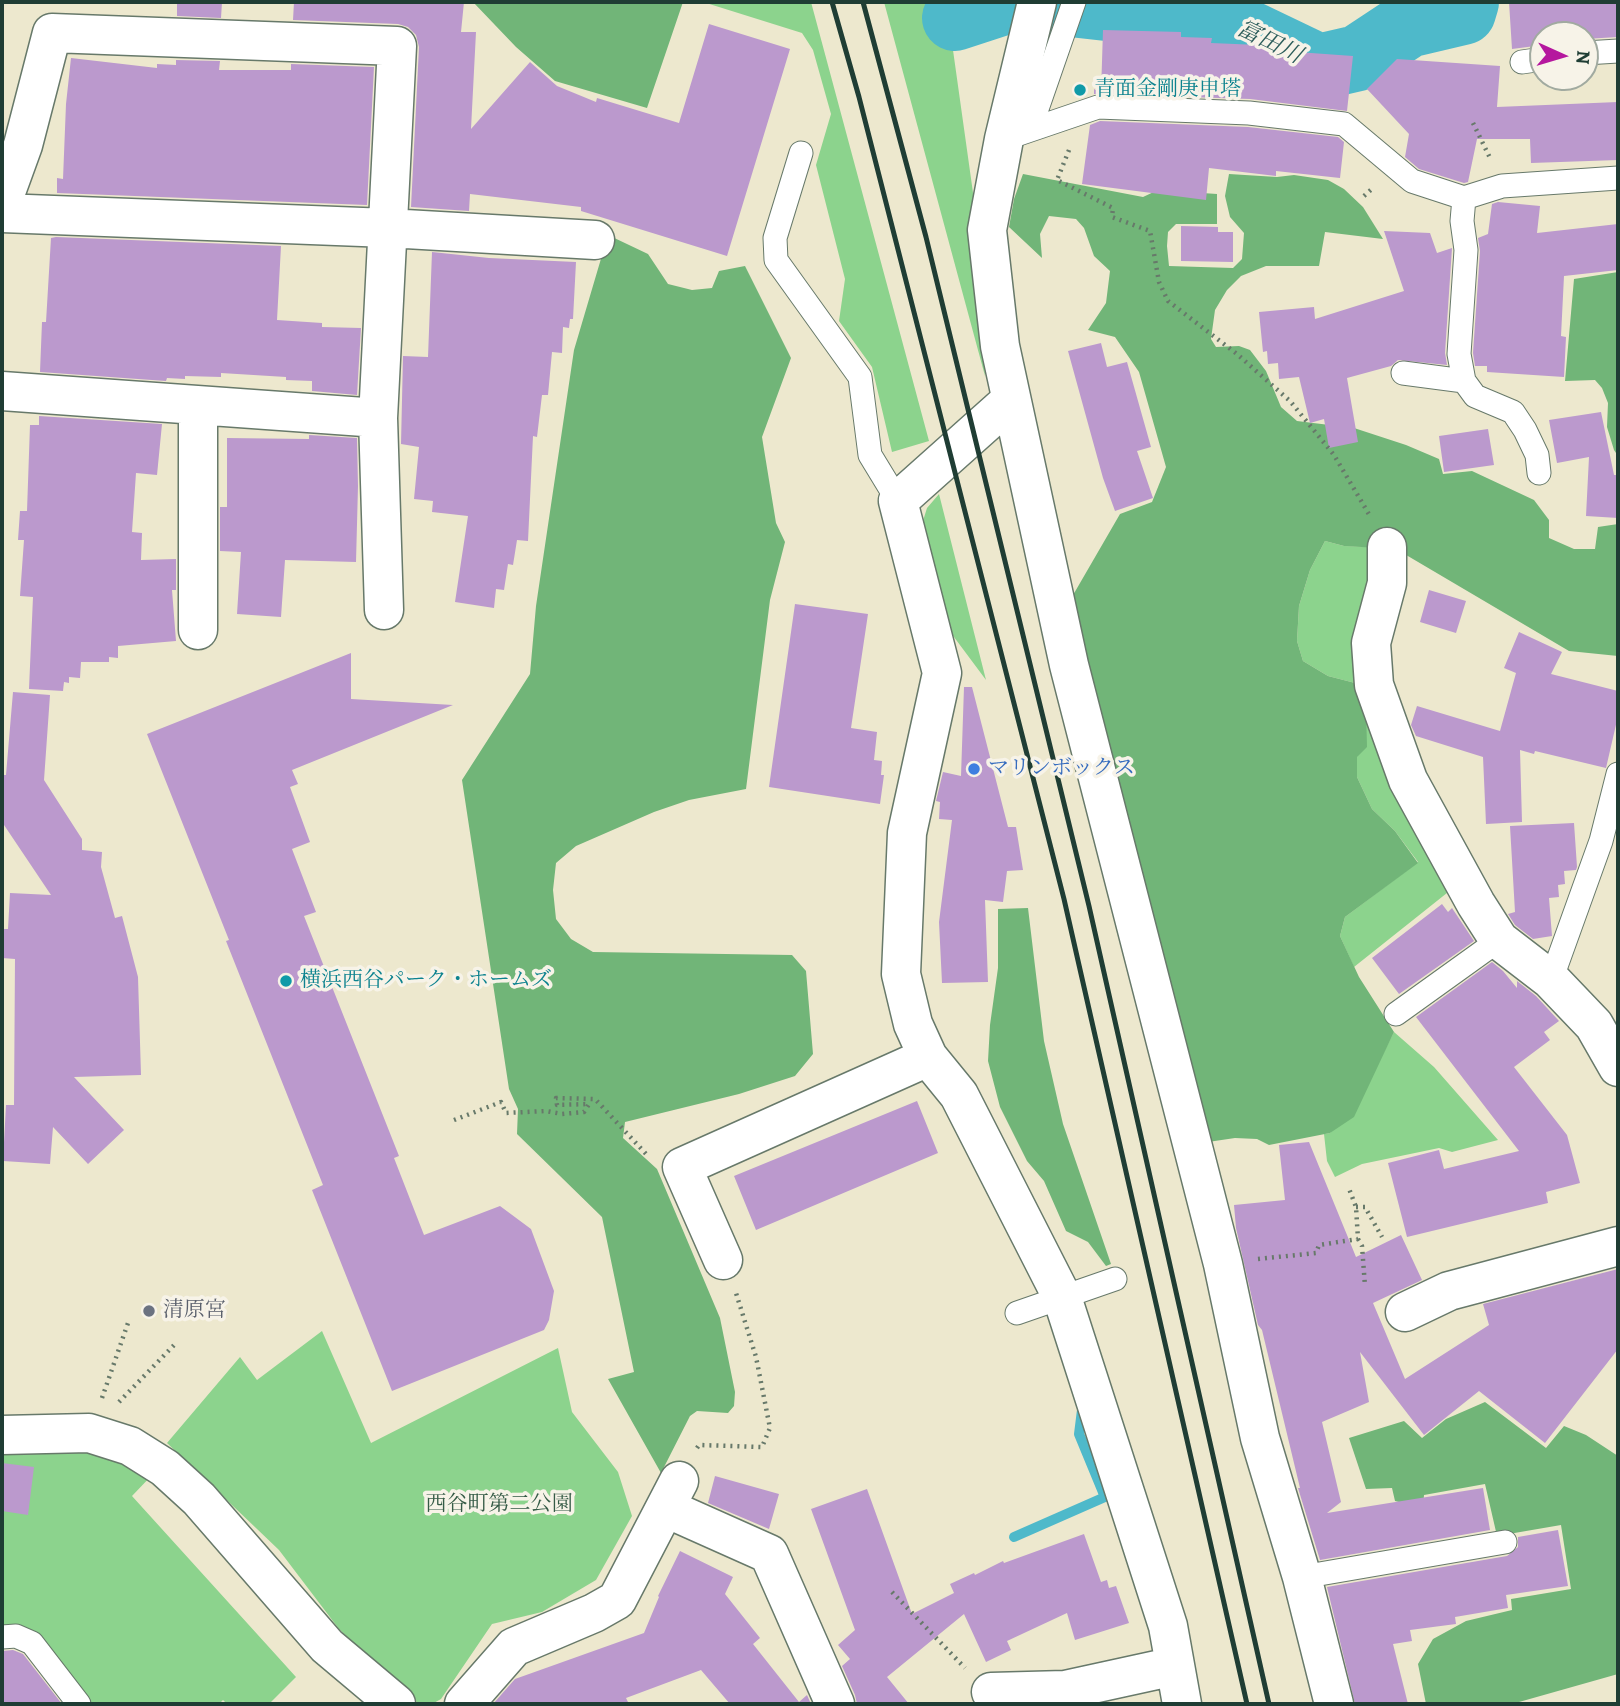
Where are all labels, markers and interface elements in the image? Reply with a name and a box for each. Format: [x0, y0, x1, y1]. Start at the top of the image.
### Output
water label: 富田川 [1232, 15, 1306, 71]
north arrow [1529, 21, 1599, 91]
text: N [1570, 50, 1596, 65]
place label: 青面金剛庚申塔 [1094, 77, 1241, 103]
marker: 青面金剛庚申塔 [1072, 82, 1088, 98]
place label: マリンボックス [988, 756, 1135, 782]
marker: マリンボックス [966, 761, 982, 777]
place label: 横浜西谷パーク・ホームズ [300, 968, 552, 994]
marker: 横浜西谷パーク・ホームズ [278, 973, 294, 989]
place label: 清原宮 [163, 1298, 226, 1324]
marker: 清原宮 [141, 1303, 157, 1319]
park label: 西谷町第二公園 [426, 1492, 572, 1518]

